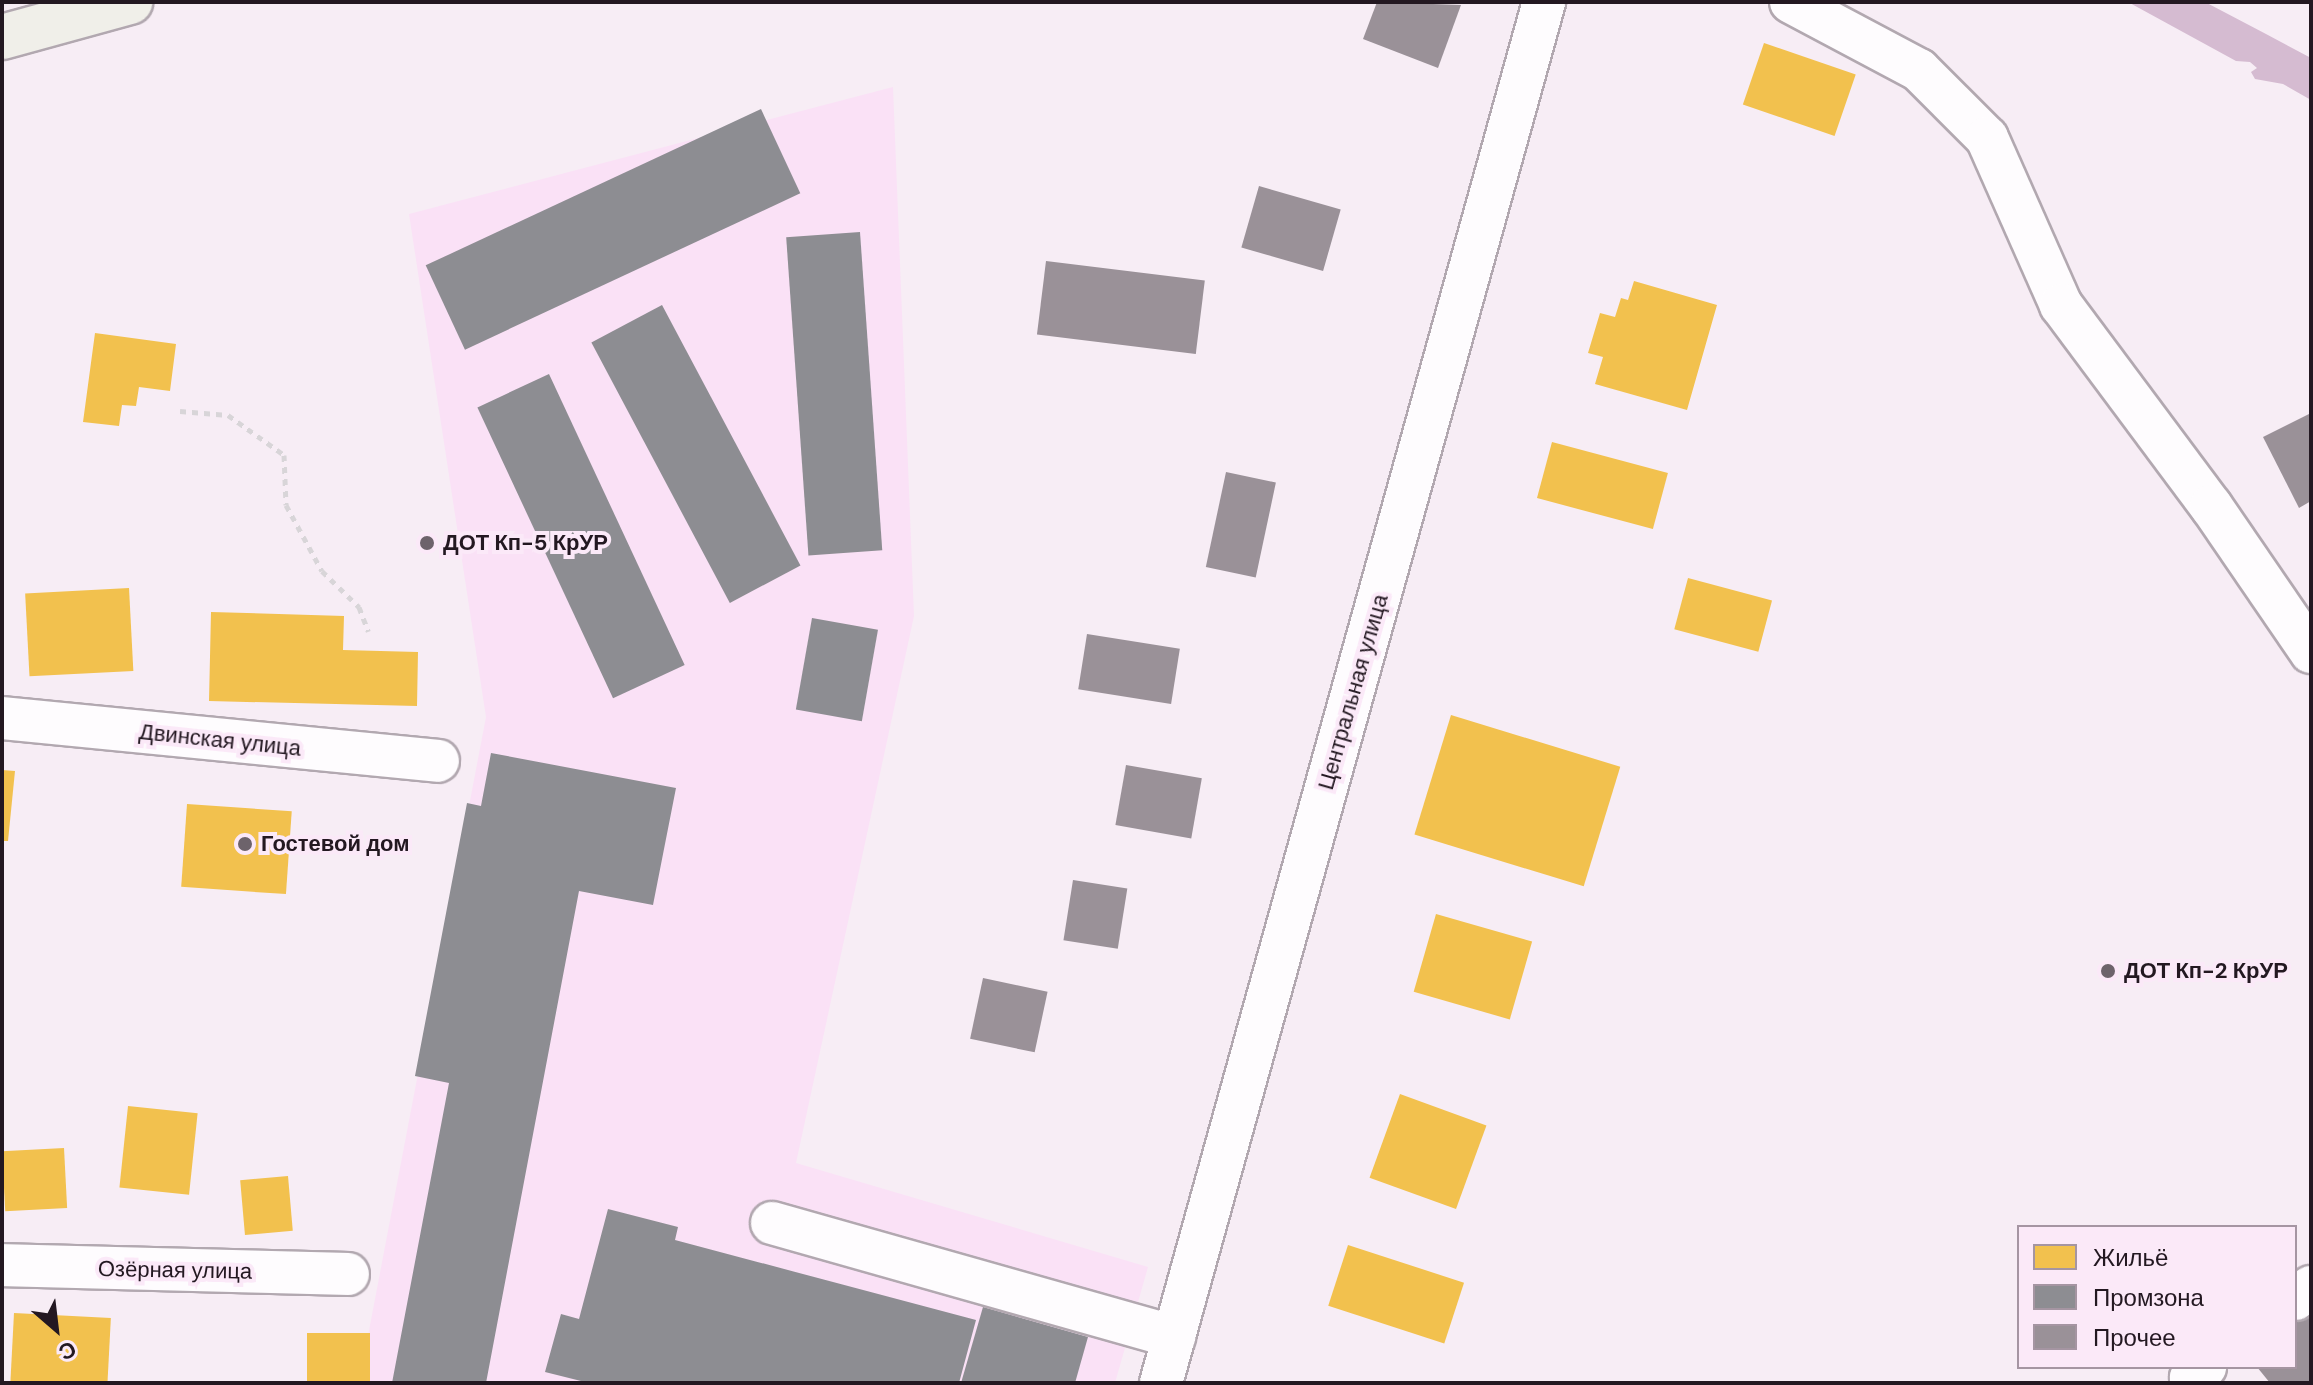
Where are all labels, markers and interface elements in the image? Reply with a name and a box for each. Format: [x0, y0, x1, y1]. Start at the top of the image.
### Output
place label: ДОТ Кп-5 КрУР [443, 530, 608, 556]
marker: ДОТ Кп-5 КрУР [418, 534, 436, 552]
street label: Центральная улица [1312, 591, 1394, 793]
street label: Двинская улица [138, 718, 302, 762]
place label: Гостевой дом [261, 831, 410, 857]
marker: Гостевой дом [236, 835, 254, 853]
place label: ДОТ Кп-2 КрУР [2124, 958, 2288, 984]
marker: ДОТ Кп-2 КрУР [2099, 962, 2117, 980]
legend [2017, 1225, 2297, 1369]
text: Жильё [2093, 1242, 2168, 1273]
street label: Озёрная улица [98, 1255, 252, 1285]
text: Промзона [2093, 1282, 2204, 1313]
north arrow [16, 1289, 96, 1369]
text: Прочее [2093, 1322, 2176, 1353]
text: С [54, 1334, 81, 1367]

